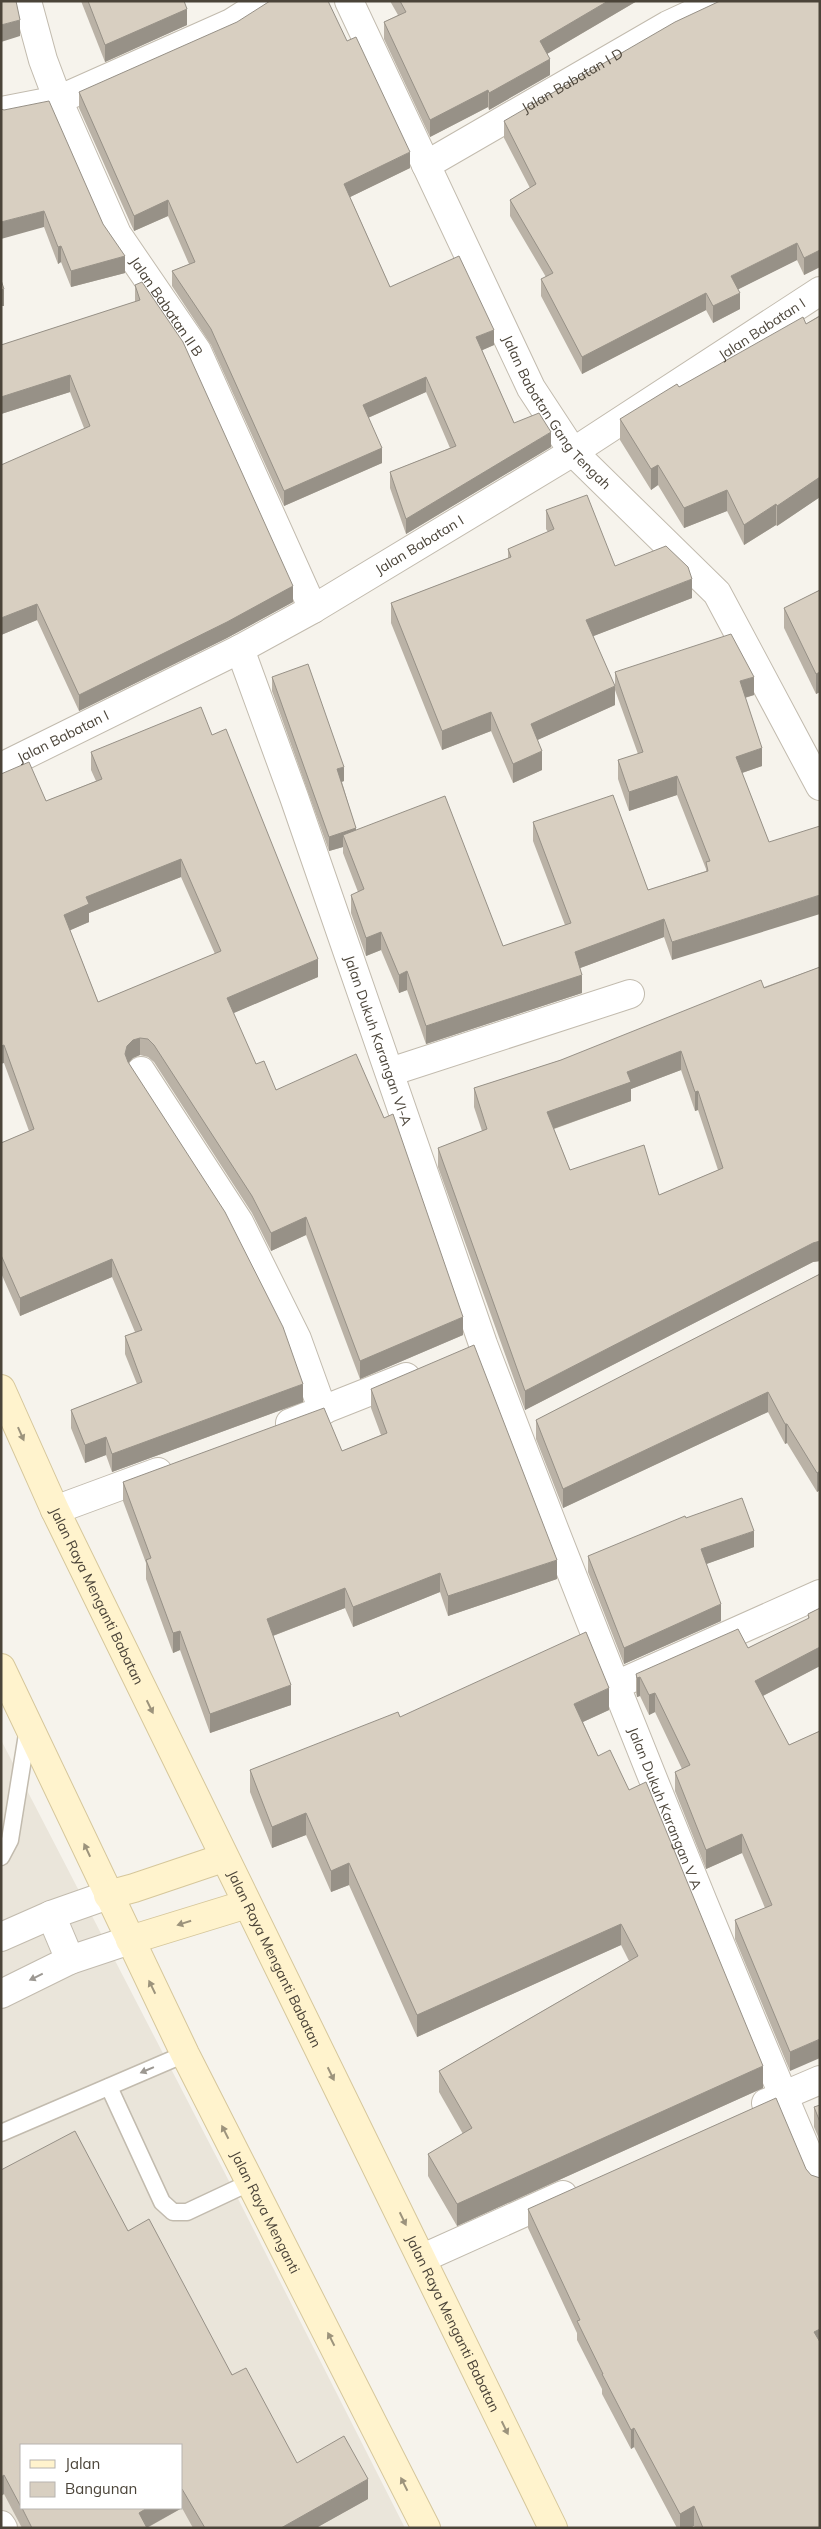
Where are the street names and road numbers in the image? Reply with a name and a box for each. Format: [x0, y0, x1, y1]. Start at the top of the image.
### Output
street label: Jalan Babatan I D [518, 44, 626, 117]
street label: Jalan Babatan II B [126, 253, 207, 360]
street label: Jalan Babatan I [715, 294, 809, 364]
street label: Jalan Babatan Gang Tengah [498, 332, 615, 493]
street label: Jalan Babatan I [372, 511, 467, 578]
street label: Jalan Babatan I [14, 706, 112, 767]
street label: Jalan Dukuh Karangan VI-A [340, 953, 416, 1129]
street label: Jalan Raya Menganti Babatan [46, 1504, 148, 1687]
street label: Jalan Dukuh Karangan V A [624, 1724, 706, 1893]
street label: Jalan Raya Menganti Babatan [224, 1867, 325, 2050]
street label: Jalan Raya Menganti [227, 2148, 304, 2276]
street label: Jalan Raya Menganti Babatan [402, 2232, 504, 2415]

